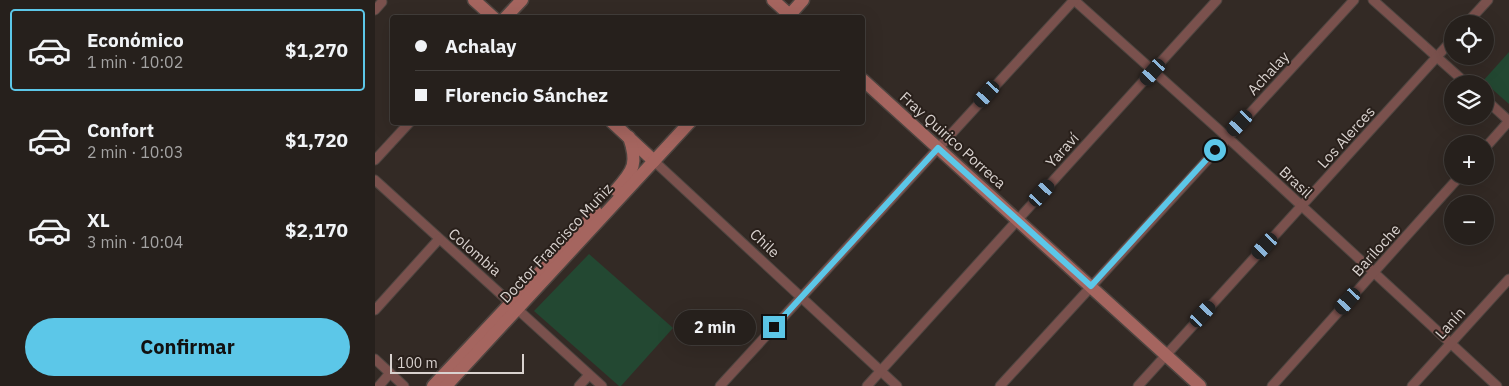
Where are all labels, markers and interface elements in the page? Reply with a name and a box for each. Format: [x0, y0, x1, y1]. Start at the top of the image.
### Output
map controls [1444, 15, 1494, 245]
button: locate [1444, 15, 1494, 65]
icon: car [27, 28, 72, 73]
text: Económico [87, 28, 184, 52]
text: Achalay [445, 34, 517, 58]
text: $1,270 [285, 38, 348, 62]
street label: Achalay [1243, 47, 1293, 99]
text: 1 min · 10:02 [87, 52, 183, 72]
car [1137, 56, 1168, 88]
button: layers [1444, 75, 1494, 125]
car [971, 78, 1002, 110]
text: Florencio Sánchez [445, 83, 608, 107]
street label: Fray Quirico Porreca [896, 87, 1010, 193]
street label: Los Alerces [1313, 102, 1379, 172]
car [1224, 107, 1255, 139]
icon: car [27, 118, 72, 163]
text: Confort [87, 118, 154, 142]
text: $1,720 [285, 128, 348, 152]
street label: Yaraví [1041, 128, 1083, 171]
button: + [1444, 135, 1494, 185]
route start [1204, 139, 1226, 161]
text: 2 min · 10:03 [87, 142, 183, 162]
street label: Brasil [1275, 162, 1317, 202]
car [1026, 177, 1057, 209]
street label: Doctor Francisco Muñiz [496, 179, 616, 307]
button: − [1444, 195, 1494, 245]
icon: car [27, 208, 72, 253]
text: XL [87, 208, 110, 232]
text: $2,170 [285, 218, 348, 242]
street label: Bariloche [1348, 220, 1404, 280]
street label: Colombia [445, 224, 505, 280]
street label: Chile [746, 224, 784, 262]
car [1249, 230, 1280, 262]
text: 3 min · 10:04 [87, 232, 183, 252]
car [1332, 285, 1363, 317]
car [1187, 298, 1218, 330]
street label: Lanín [1431, 303, 1469, 343]
callout: 2 min [674, 310, 757, 344]
route end [763, 316, 785, 338]
text: 2 min [694, 317, 736, 337]
button: Confirmar [25, 318, 350, 376]
scale bar [390, 351, 524, 374]
text: 100 m [397, 354, 438, 372]

